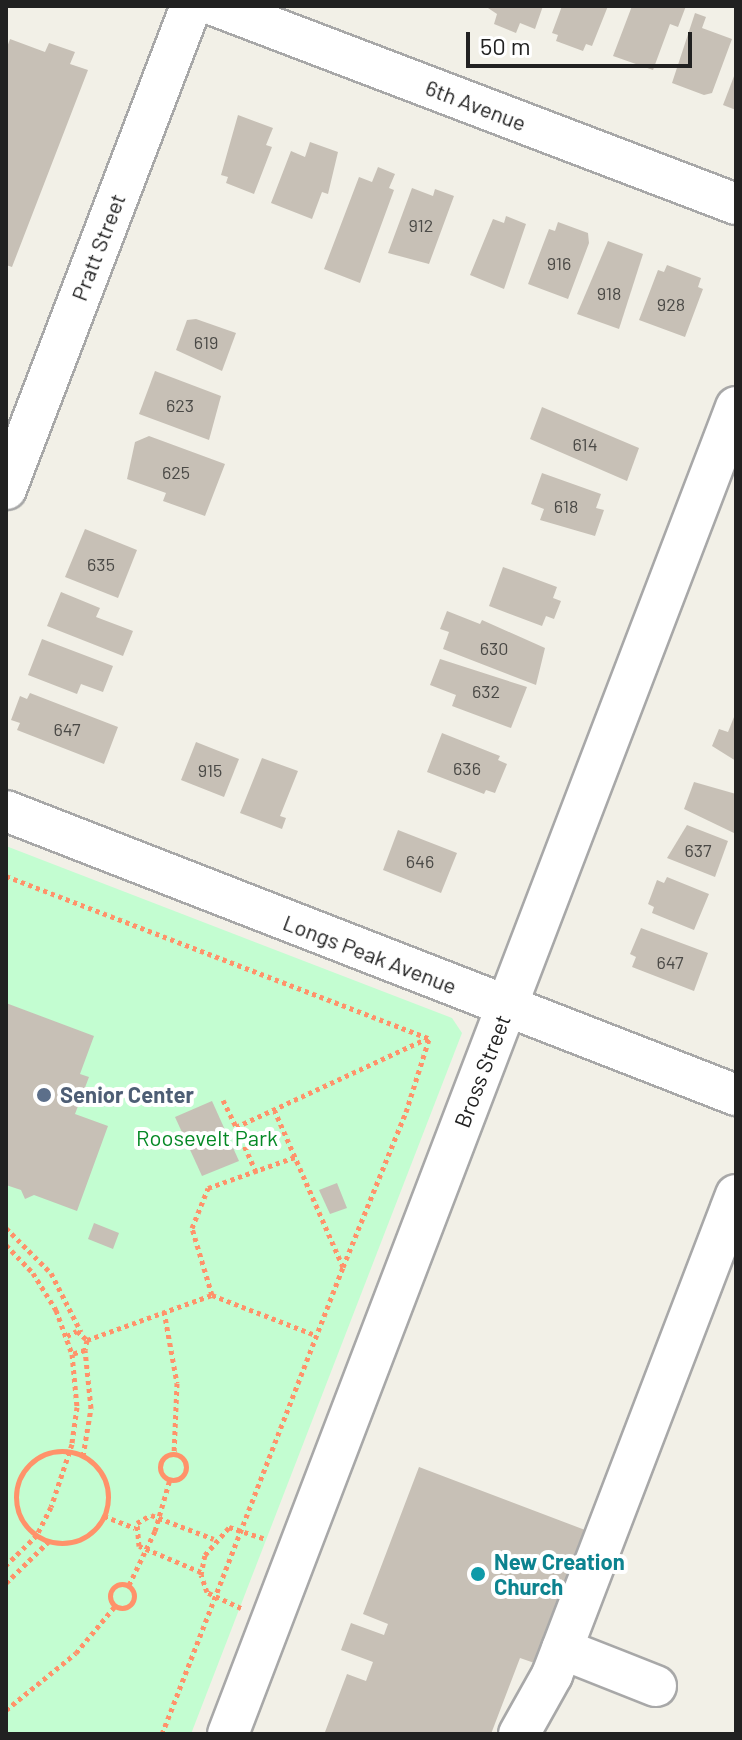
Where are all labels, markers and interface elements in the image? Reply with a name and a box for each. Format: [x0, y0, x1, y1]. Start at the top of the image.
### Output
scale bar [470, 16, 696, 66]
text: 50 m [480, 31, 531, 60]
street label: 6th Avenue [422, 74, 530, 136]
street label: Pratt Street [65, 190, 131, 304]
house number: 912 [409, 214, 433, 236]
house number: 916 [547, 252, 571, 274]
house number: 918 [597, 282, 621, 304]
house number: 928 [657, 293, 685, 315]
house number: 619 [194, 331, 218, 353]
house number: 623 [166, 394, 194, 416]
house number: 614 [572, 433, 598, 455]
house number: 625 [162, 461, 190, 483]
house number: 618 [554, 495, 578, 517]
house number: 635 [87, 553, 115, 575]
house number: 630 [480, 637, 508, 659]
house number: 632 [472, 680, 500, 702]
house number: 647 [53, 718, 81, 740]
house number: 636 [453, 757, 481, 779]
house number: 915 [198, 759, 222, 781]
house number: 637 [684, 839, 712, 861]
house number: 646 [406, 850, 434, 872]
street label: Longs Peak Avenue [279, 909, 461, 999]
house number: 647 [656, 951, 684, 973]
street label: Bross Street [448, 1011, 516, 1131]
place label: Senior Center [60, 1082, 194, 1108]
marker: Senior Center [35, 1086, 53, 1104]
park label: Roosevelt Park [136, 1125, 278, 1151]
place label: New Creation Church [494, 1548, 625, 1600]
marker: New Creation Church [469, 1565, 487, 1583]

